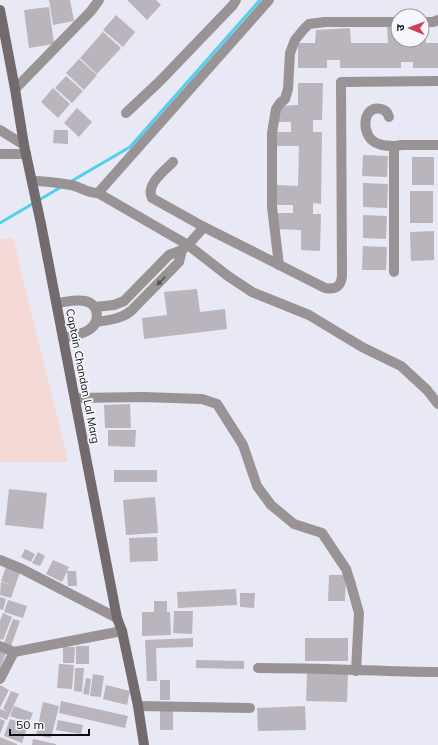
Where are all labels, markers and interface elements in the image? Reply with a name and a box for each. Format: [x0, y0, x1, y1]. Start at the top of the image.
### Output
north arrow [390, 8, 430, 48]
text: उ [393, 24, 407, 31]
one-way arrow [156, 276, 166, 286]
street label: Captain Chandan Lal Marg [63, 307, 103, 445]
scale bar [10, 711, 89, 737]
text: 50 m [16, 717, 44, 732]

